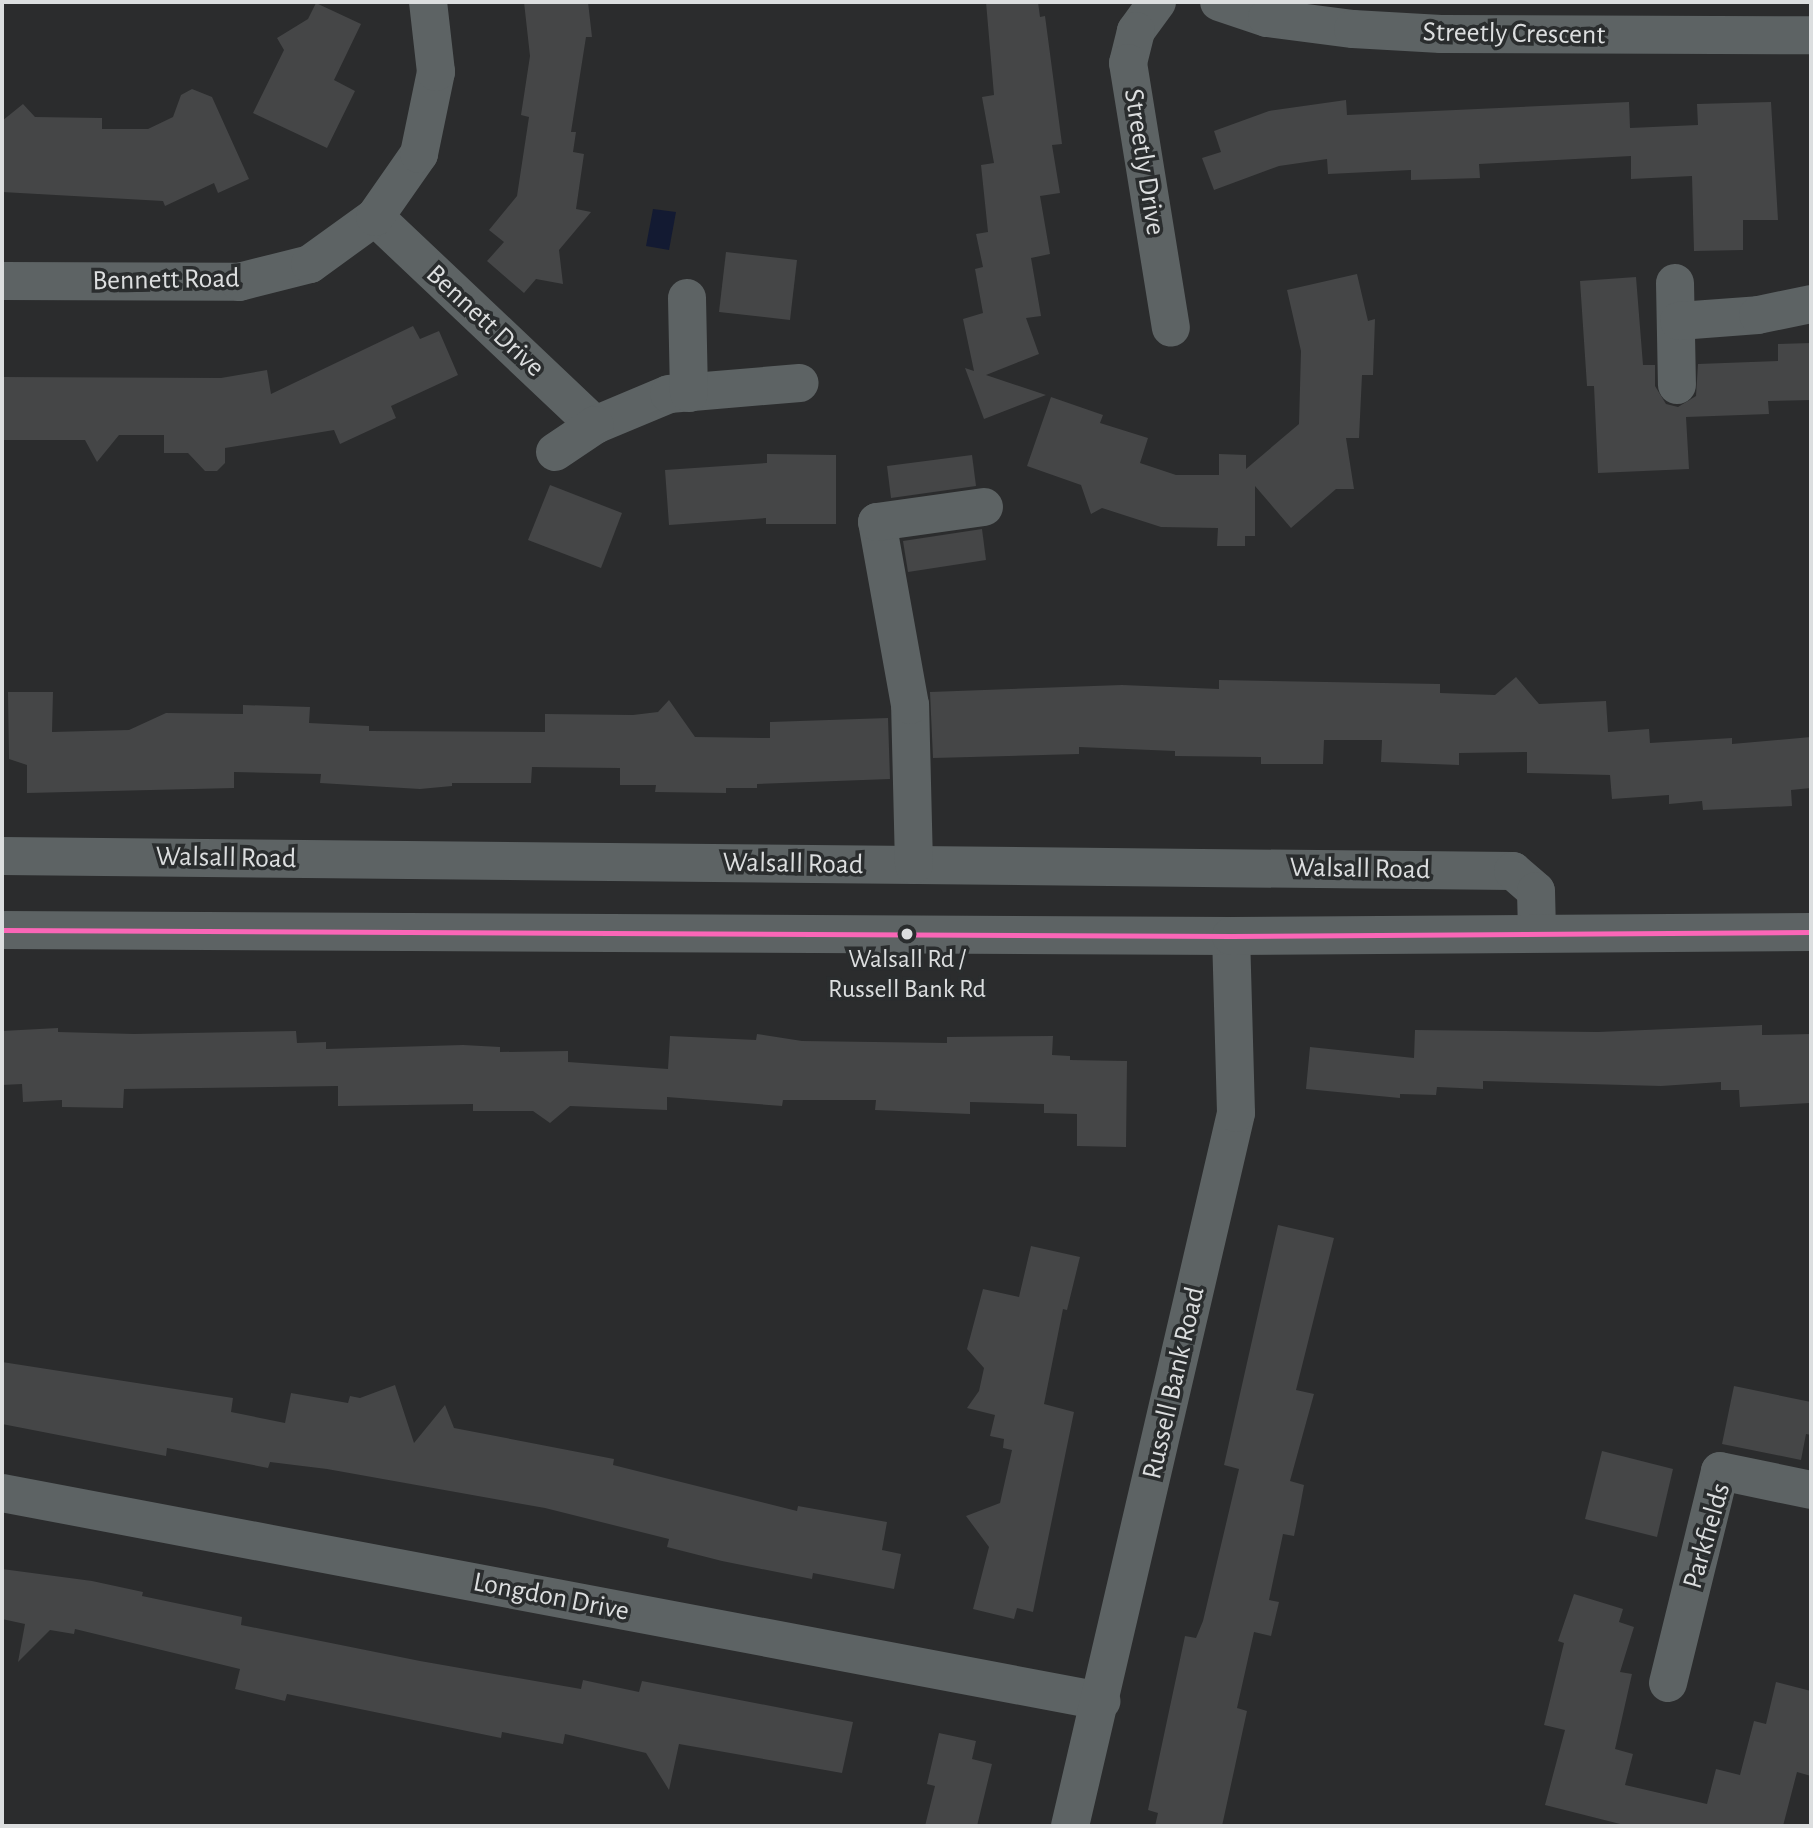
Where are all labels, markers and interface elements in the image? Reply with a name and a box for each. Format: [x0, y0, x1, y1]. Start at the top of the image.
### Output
street label: Streetly Crescent [1422, 16, 1606, 52]
street label: Streetly Drive [1116, 86, 1172, 238]
street label: Bennett Drive [419, 258, 551, 384]
street label: Bennett Road [92, 262, 240, 298]
street label: Walsall Road [155, 840, 297, 876]
street label: Walsall Road [722, 846, 864, 882]
street label: Walsall Road [1289, 851, 1431, 887]
marker: Walsall Rd / Russell Bank Rd [900, 927, 914, 941]
place label: Walsall Rd / Russell Bank Rd [828, 944, 986, 1006]
street label: Russell Bank Road [1136, 1283, 1212, 1483]
street label: Parkfields [1676, 1479, 1738, 1593]
street label: Longdon Drive [470, 1565, 632, 1629]

